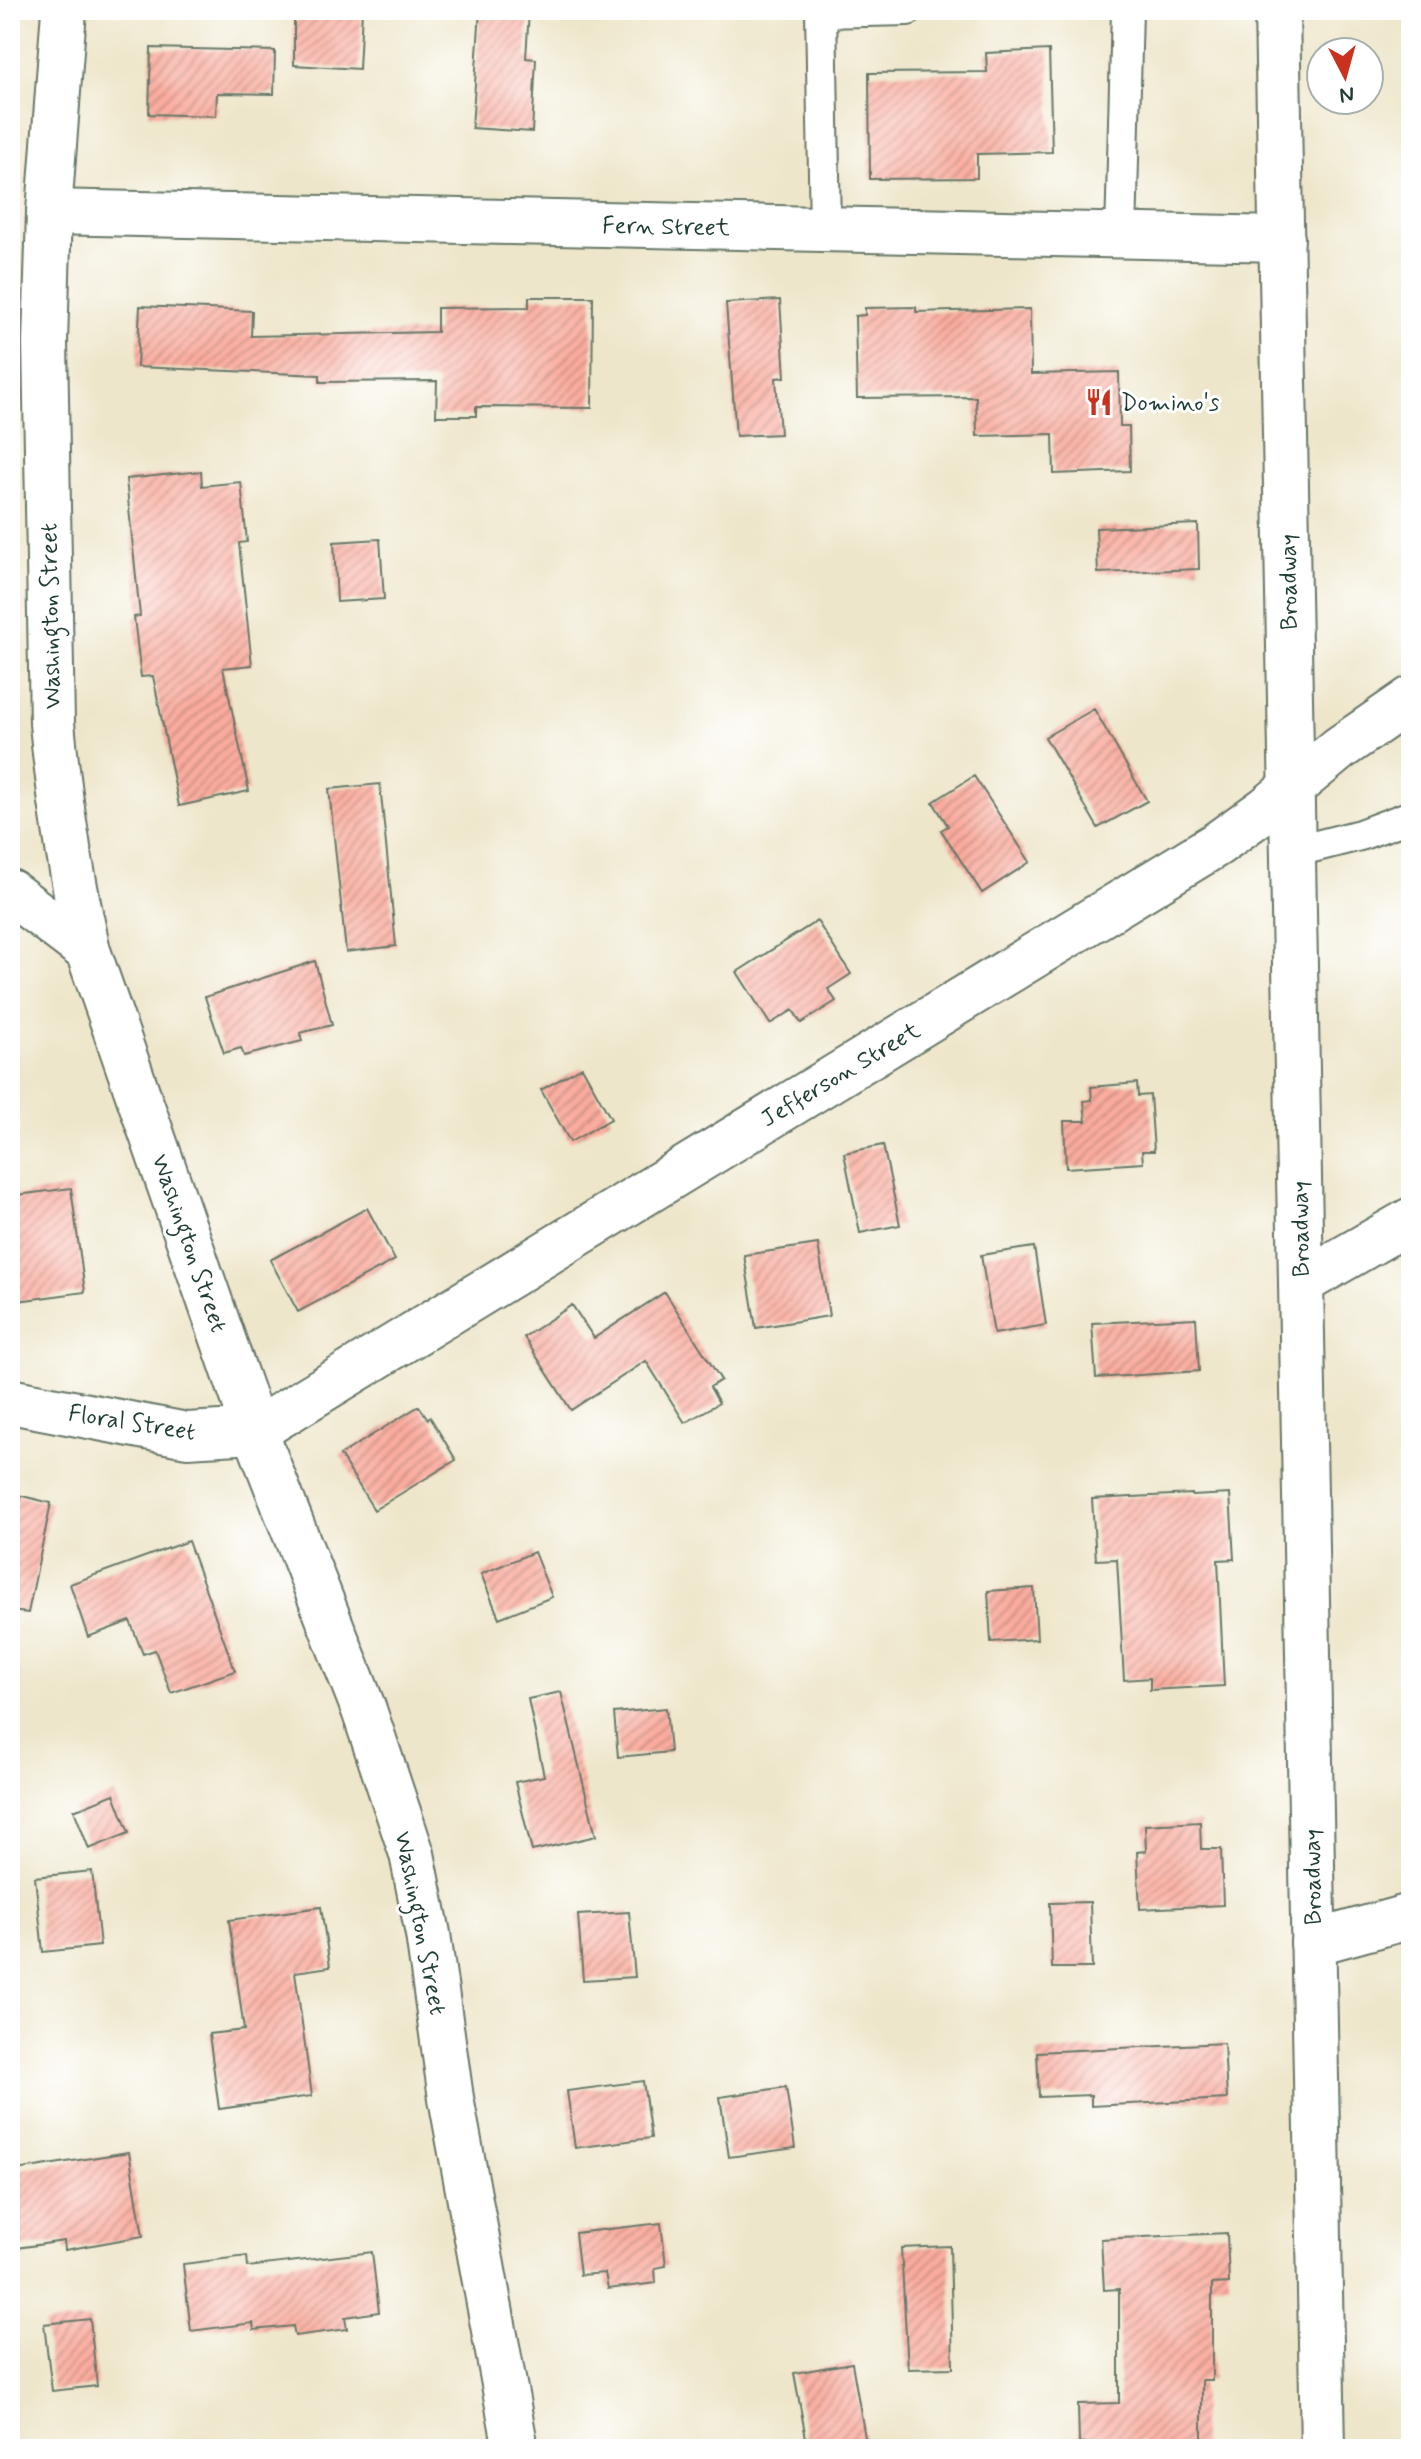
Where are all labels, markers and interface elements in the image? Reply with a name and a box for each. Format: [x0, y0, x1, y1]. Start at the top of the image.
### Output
north arrow [1305, 36, 1385, 116]
text: N [1338, 79, 1356, 109]
street label: Fern Street [602, 211, 730, 244]
restaurant icon: Domino's [1084, 387, 1114, 417]
place label: Domino's [1121, 388, 1220, 419]
street label: Washington Street [34, 522, 72, 709]
street label: Broadway [1273, 534, 1306, 630]
street label: Jefferson Street [755, 1016, 926, 1135]
street label: Washington Street [141, 1150, 234, 1338]
street label: Broadway [1285, 1181, 1318, 1277]
street label: Floral Street [66, 1398, 197, 1449]
street label: Washington Street [384, 1829, 453, 2018]
street label: Broadway [1297, 1829, 1330, 1925]

